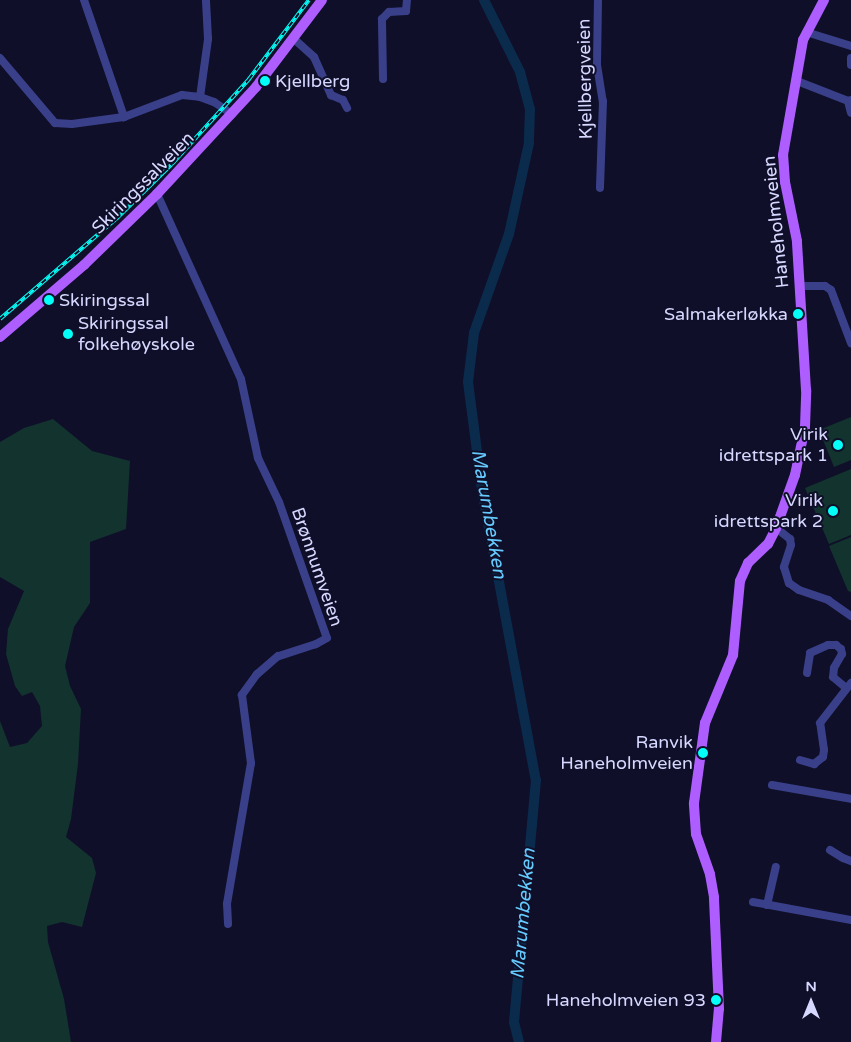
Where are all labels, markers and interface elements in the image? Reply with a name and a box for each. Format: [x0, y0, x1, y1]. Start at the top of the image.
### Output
street label: Kjellbergveien [573, 19, 597, 139]
place label: Kjellberg [275, 70, 350, 92]
marker: Kjellberg [259, 75, 271, 87]
street label: Skiringssalveien [87, 127, 199, 239]
street label: Haneholmveien [758, 155, 794, 289]
place label: Skiringssal [59, 289, 150, 311]
marker: Skiringssal [43, 294, 55, 306]
place label: Salmakerløkka [664, 303, 788, 325]
marker: Salmakerløkka [792, 308, 804, 320]
place label: Skiringssal folkehøyskole [78, 313, 195, 356]
marker: Skiringssal folkehøyskole [62, 328, 74, 340]
place label: Virik idrettspark 1 [719, 424, 828, 466]
marker: Virik idrettspark 1 [832, 439, 844, 451]
water label: Marumbekken [465, 448, 511, 580]
place label: Virik idrettspark 2 [714, 490, 823, 532]
street label: Brønnumveien [287, 505, 347, 629]
marker: Virik idrettspark 2 [827, 505, 839, 517]
place label: Ranvik Haneholmveien [560, 732, 693, 774]
marker: Ranvik Haneholmveien [697, 747, 709, 759]
water label: Marumbekken [507, 848, 541, 980]
north arrow [786, 977, 836, 1027]
text: N [805, 978, 817, 995]
place label: Haneholmveien 93 [546, 989, 706, 1011]
marker: Haneholmveien 93 [710, 994, 722, 1006]

